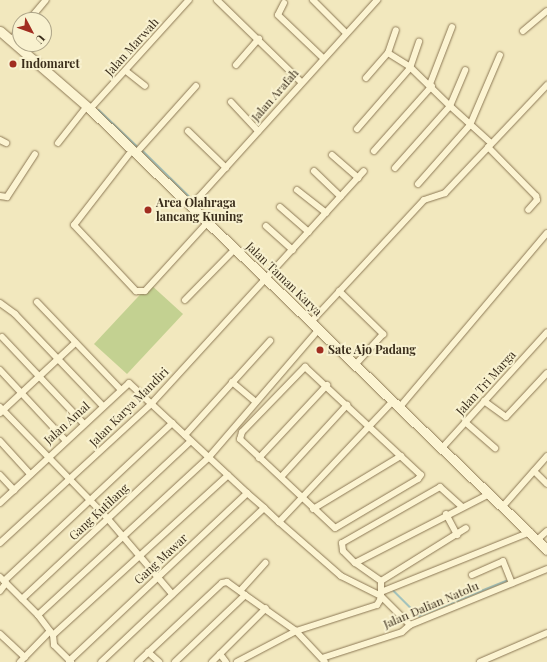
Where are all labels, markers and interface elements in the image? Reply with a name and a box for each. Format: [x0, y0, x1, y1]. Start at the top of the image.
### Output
north arrow [12, 12, 52, 52]
street label: Jalan Marwah [102, 15, 162, 79]
text: U [33, 32, 49, 47]
place label: Indomaret [21, 57, 80, 71]
marker: Indomaret [8, 59, 18, 69]
street label: Jalan Arafah [248, 66, 302, 124]
place label: Area Olahraga lancang Kuning [156, 196, 243, 224]
marker: Area Olahraga lancang Kuning [143, 205, 153, 215]
street label: Jalan Taman Karya [243, 239, 325, 319]
place label: Sate Ajo Padang [328, 343, 416, 357]
marker: Sate Ajo Padang [315, 345, 325, 355]
street label: Jalan Tri Marga [453, 348, 519, 418]
street label: Jalan Karya Mandiri [86, 364, 172, 450]
street label: Jalan Amal [41, 399, 93, 447]
street label: Gang Kutilang [66, 481, 132, 543]
street label: Gang Mawar [131, 531, 191, 587]
street label: Jalan Dalian Natolu [381, 578, 481, 632]

